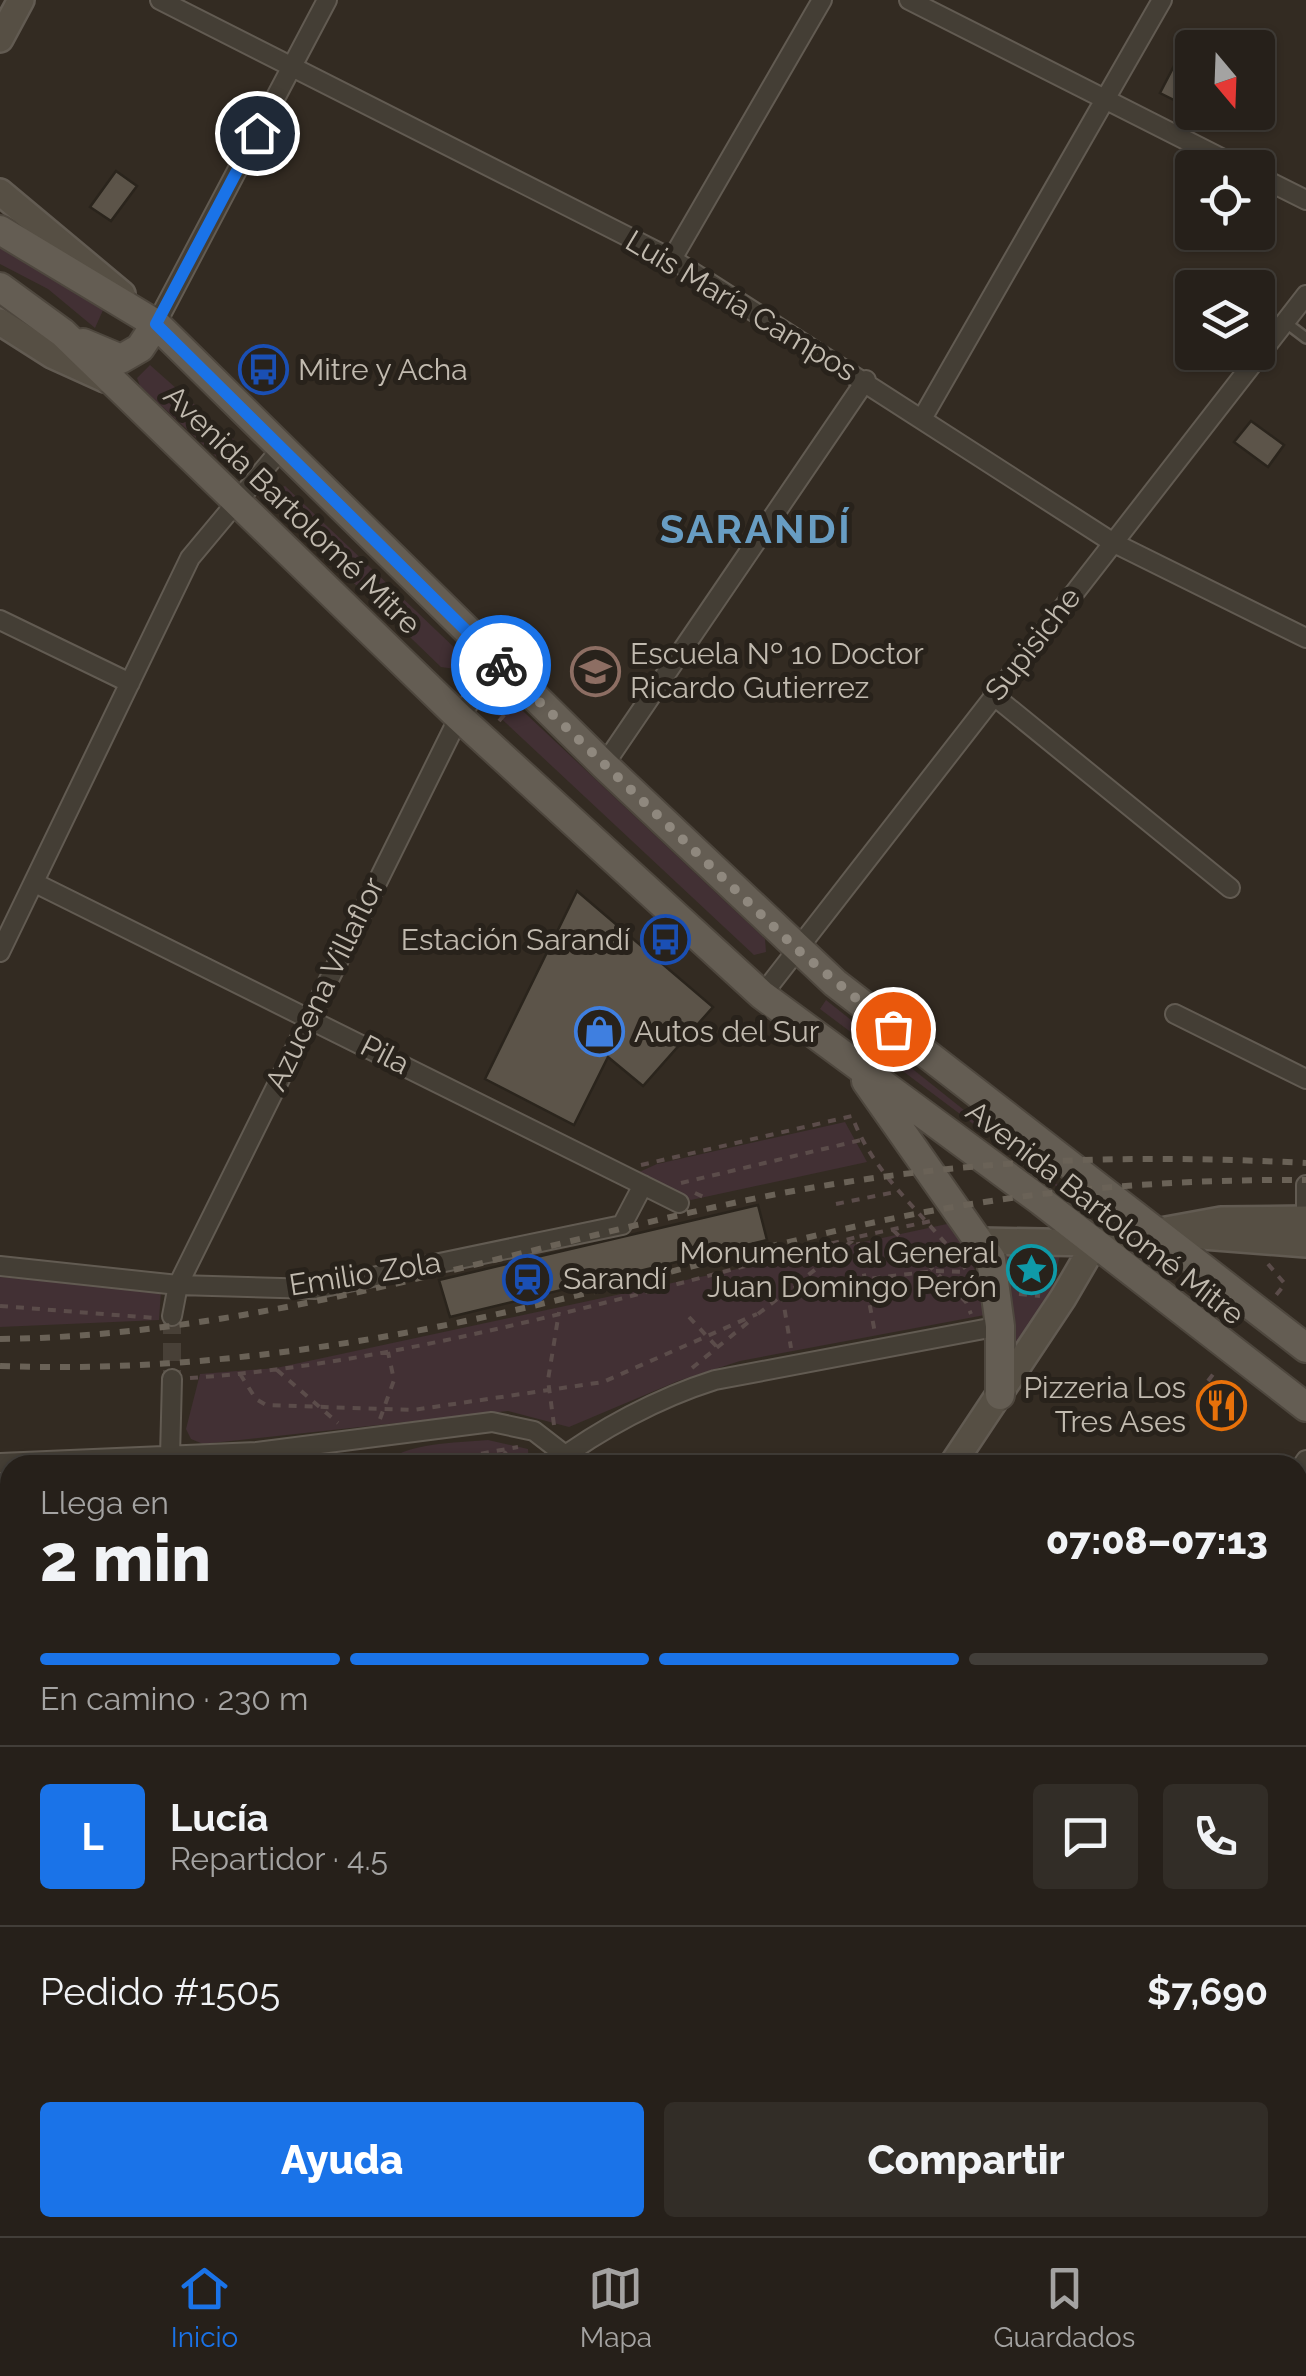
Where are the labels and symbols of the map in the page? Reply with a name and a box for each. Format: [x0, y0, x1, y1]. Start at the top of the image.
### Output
north arrow [1175, 30, 1275, 130]
pin [215, 91, 300, 176]
street label: Luis María Campos [620, 223, 863, 388]
bus stop icon: Mitre y Acha [237, 344, 289, 396]
place label: Mitre y Acha [298, 352, 468, 387]
street label: Avenida Bartolomé Mitre [157, 378, 428, 641]
district label: SARANDÍ [660, 505, 852, 552]
street label: Supisiche [978, 580, 1088, 707]
courier [451, 615, 551, 715]
place label: Escuela Nº 10 Doctor Ricardo Gutierrez [630, 636, 924, 705]
school or university icon: Escuela Nº 10 Doctor Ricardo Gutierrez [569, 645, 621, 697]
street label: Azucena Villaflor [258, 871, 391, 1096]
bus stop icon: Estación Sarandí [639, 914, 691, 966]
place label: Estación Sarandí [401, 922, 630, 957]
pin [851, 987, 936, 1072]
shop icon: Autos del Sur [573, 1006, 625, 1058]
place label: Autos del Sur [634, 1014, 820, 1049]
street label: Pila [355, 1028, 415, 1081]
street label: Avenida Bartolomé Mitre [959, 1093, 1251, 1332]
place label: Monumento al General Juan Domingo Perón [680, 1235, 998, 1304]
street label: Emilio Zola [287, 1244, 443, 1303]
place icon: Monumento al General Juan Domingo Perón [1006, 1244, 1058, 1296]
station icon: Sarandí [502, 1253, 554, 1305]
place label: Sarandí [563, 1261, 668, 1296]
place label: Pizzeria Los Tres Ases [1023, 1370, 1186, 1439]
restaurant icon: Pizzeria Los Tres Ases [1195, 1379, 1247, 1431]

